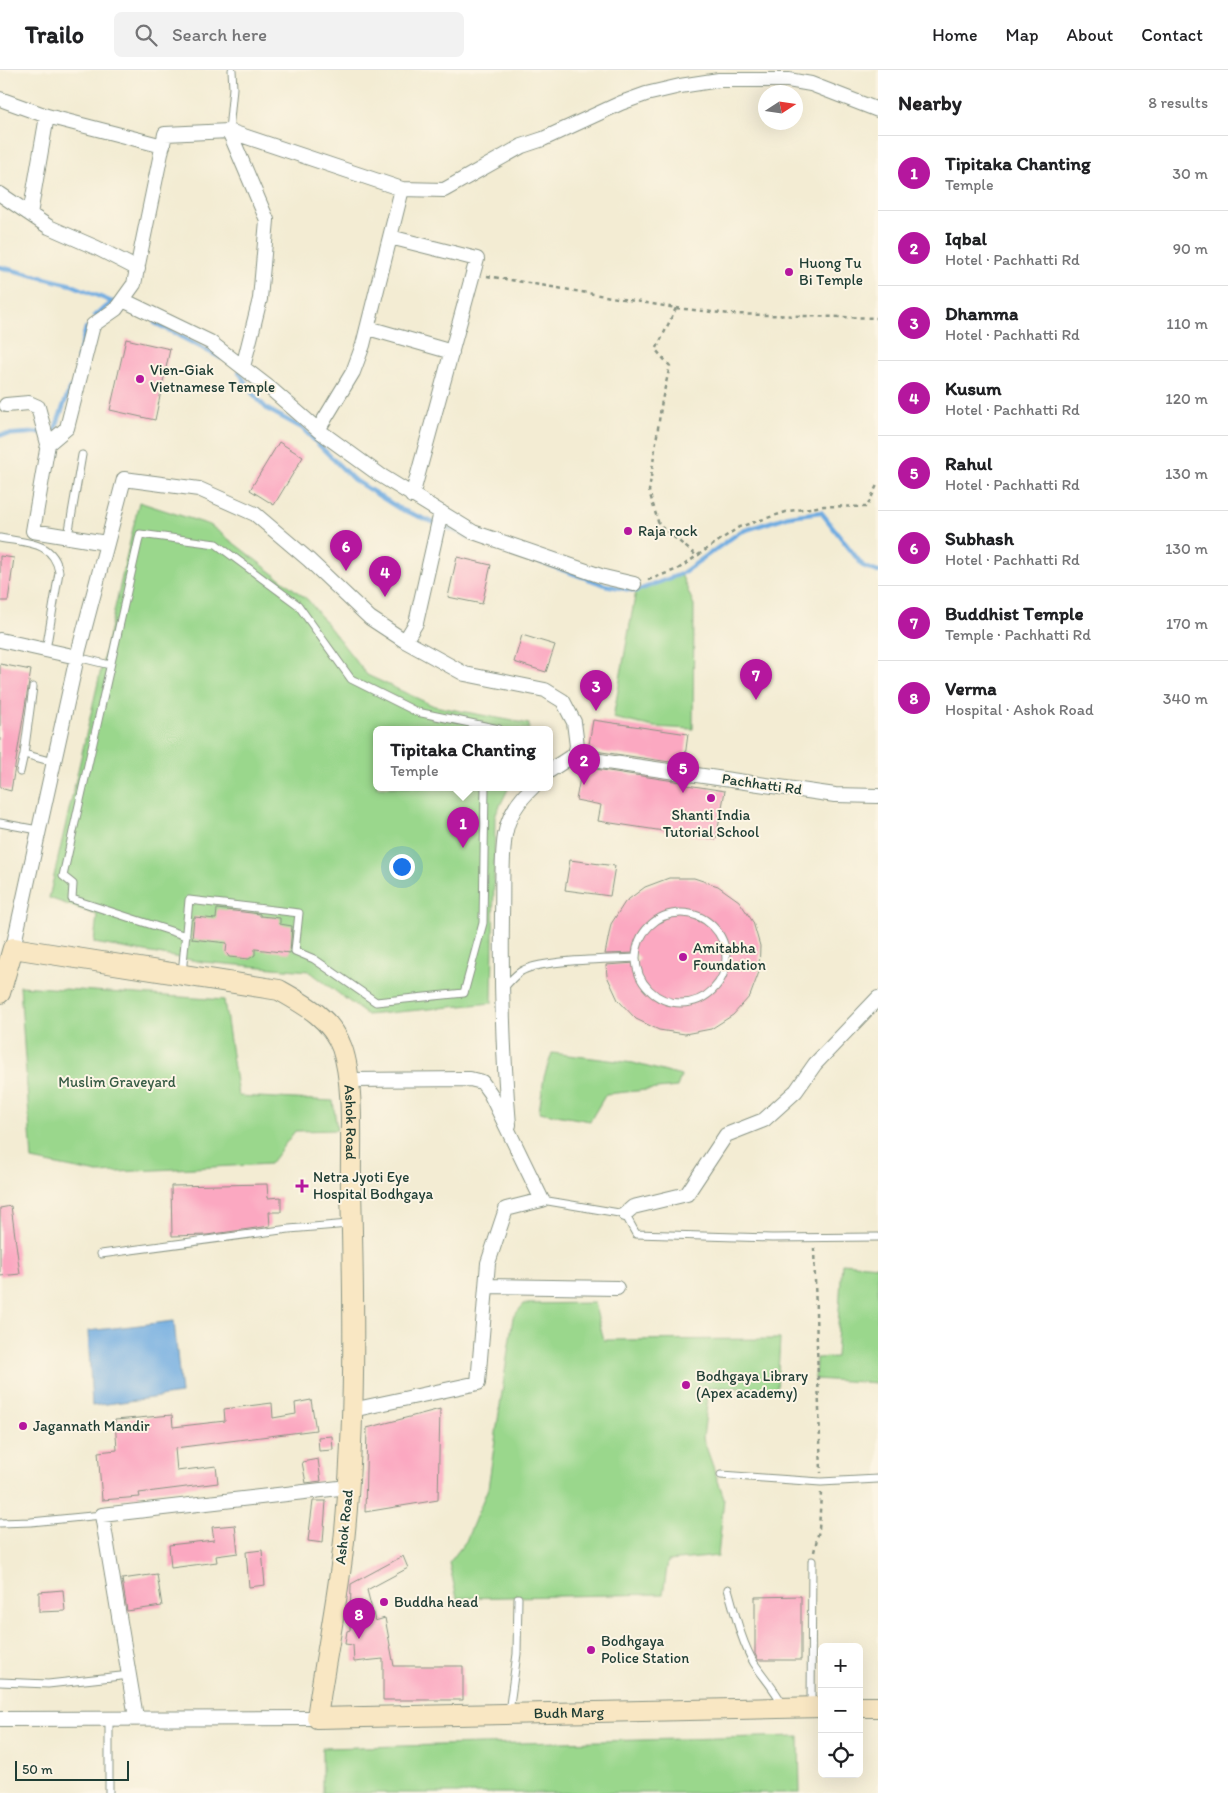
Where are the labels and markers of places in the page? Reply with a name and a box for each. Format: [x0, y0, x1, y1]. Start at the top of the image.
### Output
place label: Huong Tu Bi Temple [799, 254, 863, 289]
marker: Huong Tu Bi Temple [783, 266, 795, 278]
place label: Vien-Giak Vietnamese Temple [150, 361, 275, 396]
marker: Vien-Giak Vietnamese Temple [134, 373, 146, 385]
place label: Raja rock [638, 522, 698, 540]
marker: Raja rock [622, 525, 634, 537]
pin: 6 [330, 530, 362, 571]
pin: 4 [369, 556, 401, 597]
pin: 7 [740, 659, 772, 700]
pin: 3 [580, 670, 612, 711]
pin: 2 [568, 744, 600, 785]
pin: 5 [667, 752, 699, 793]
marker: Shanti India Tutorial School [705, 792, 717, 804]
place label: Shanti India Tutorial School [663, 806, 760, 841]
pin: 1 [447, 807, 479, 848]
place label: Amitabha Foundation [693, 939, 766, 974]
marker: Amitabha Foundation [677, 951, 689, 963]
place label: Netra Jyoti Eye Hospital Bodhgaya [313, 1168, 434, 1203]
marker: Netra Jyoti Eye Hospital Bodhgaya [295, 1179, 309, 1193]
place label: Bodhgaya Library (Apex academy) [696, 1367, 808, 1402]
marker: Bodhgaya Library (Apex academy) [680, 1379, 692, 1391]
place label: Jagannath Mandir [33, 1417, 150, 1435]
marker: Jagannath Mandir [17, 1420, 29, 1432]
place label: Buddha head [394, 1593, 478, 1611]
marker: Buddha head [378, 1596, 390, 1608]
pin: 8 [343, 1598, 375, 1639]
place label: Bodhgaya Police Station [601, 1632, 689, 1667]
marker: Bodhgaya Police Station [585, 1644, 597, 1656]

